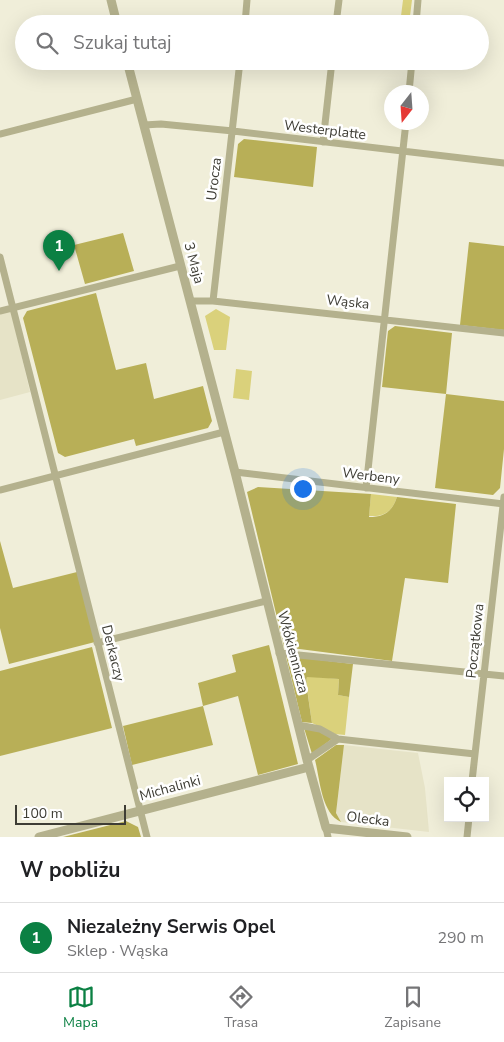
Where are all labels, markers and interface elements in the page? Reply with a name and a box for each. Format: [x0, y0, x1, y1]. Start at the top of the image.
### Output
search box [15, 15, 489, 70]
icon: search [33, 29, 61, 57]
text: Szukaj tutaj [73, 30, 172, 56]
north arrow [384, 85, 429, 130]
street label: Westerplatte [283, 116, 367, 144]
street label: Urocza [202, 156, 226, 202]
pin: 1 [43, 230, 75, 271]
street label: 3 Maja [179, 240, 209, 286]
street label: Wąska [326, 290, 370, 314]
street label: Werbeny [341, 463, 402, 489]
your location [290, 476, 316, 502]
street label: Początkowa [462, 603, 488, 679]
street label: Włókiennicza [273, 609, 313, 695]
street label: Derkaczy [97, 623, 129, 684]
street label: Michalinki [137, 771, 203, 805]
map controls [444, 777, 489, 822]
button: locate [444, 777, 489, 822]
scale bar [15, 802, 126, 825]
text: 100 m [22, 804, 63, 823]
street label: Olecka [345, 807, 391, 831]
text: W pobliżu [20, 856, 121, 884]
text: Niezależny Serwis Opel [67, 914, 275, 940]
text: 1 [31, 927, 41, 949]
text: 290 m [437, 927, 484, 949]
text: Sklep · Wąska [67, 940, 168, 962]
tab: Mapa [63, 983, 98, 1032]
tab: Trasa [224, 983, 258, 1032]
tab: Zapisane [384, 983, 441, 1032]

